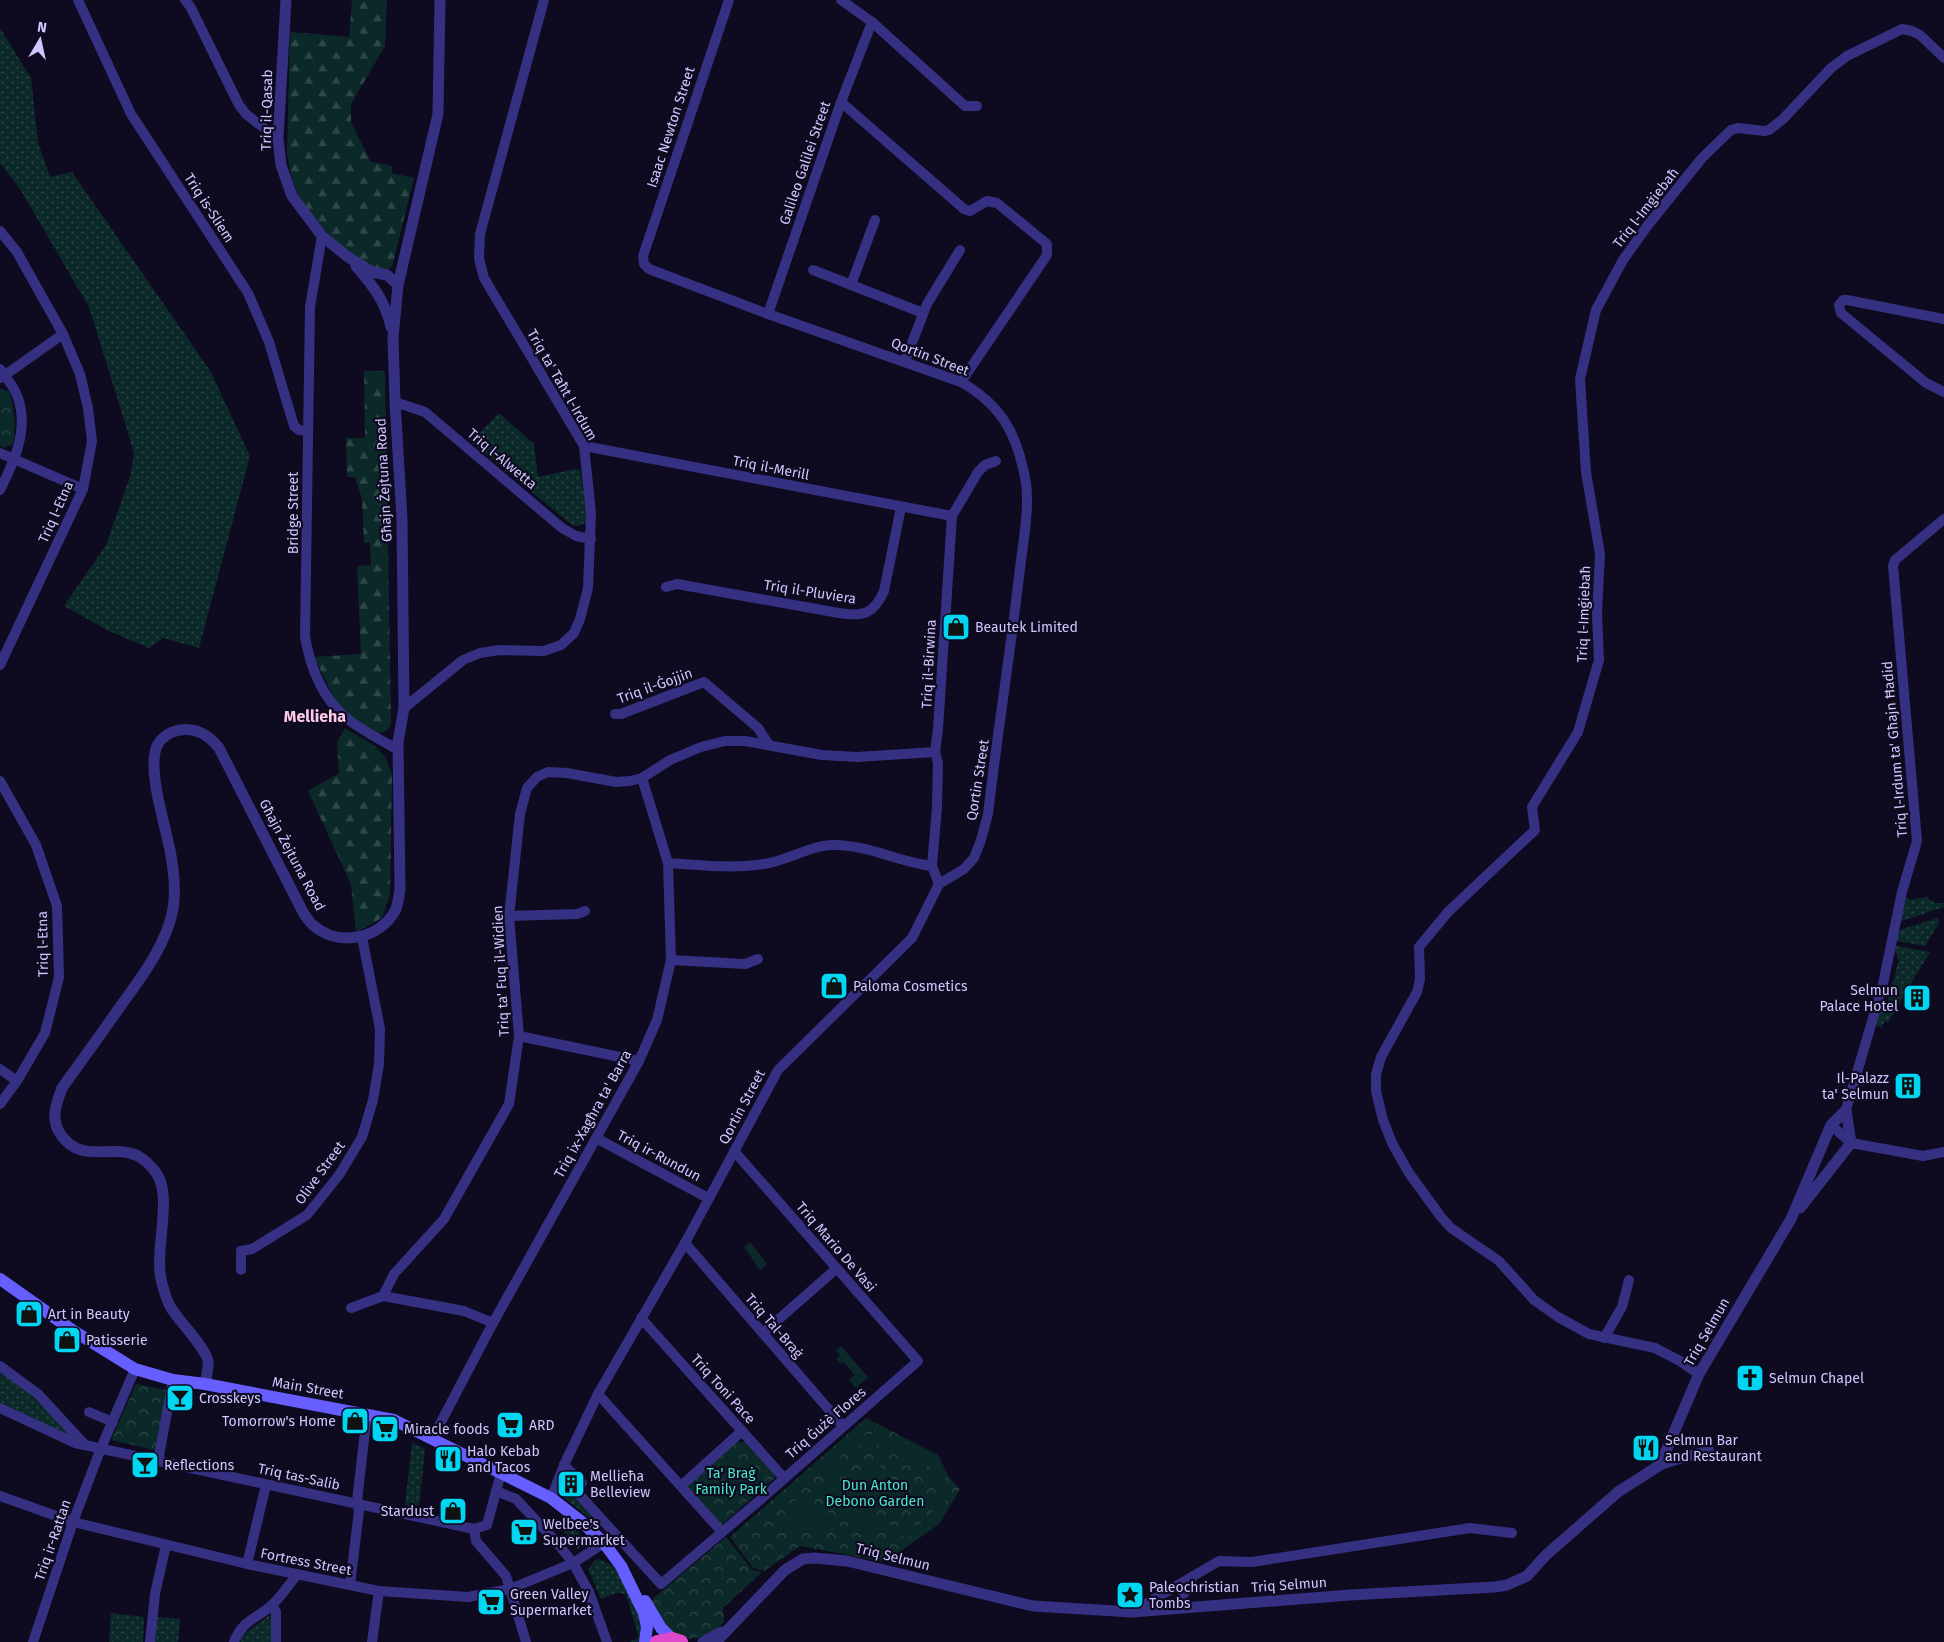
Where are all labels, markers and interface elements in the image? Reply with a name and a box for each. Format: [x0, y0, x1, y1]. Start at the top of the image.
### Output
north arrow [15, 15, 65, 65]
text: N [36, 19, 48, 37]
street label: Isaac Newton Street [643, 63, 699, 190]
street label: Triq il-Qasab [258, 69, 276, 151]
street label: Galileo Galilei Street [776, 98, 834, 227]
street label: Triq l-Imġiebaħ [1609, 165, 1683, 251]
street label: Triq is-Sliem [180, 170, 238, 246]
street label: Triq ta' Taħt l-Irdum [523, 326, 601, 444]
street label: Qortin Street [889, 334, 972, 380]
street label: Għajn Żejtuna Road [371, 418, 396, 542]
street label: Triq l-Alwetta [464, 425, 540, 493]
street label: Triq il-Merill [731, 452, 811, 484]
street label: Bridge Street [285, 471, 302, 554]
street label: Triq l-Etna [35, 478, 77, 546]
street label: Triq l-Imġiebaħ [1574, 565, 1594, 663]
street label: Triq il-Pluviera [763, 576, 857, 608]
shop icon: Beautek Limited [941, 612, 971, 642]
street label: Triq il-Birwina [918, 619, 940, 709]
place label: Beautek Limited [975, 619, 1078, 636]
street label: Triq l-Irdum ta' Għajn Ħadid [1879, 660, 1911, 838]
street label: Triq il-Ġojjin [615, 664, 695, 707]
district label: Mellieha [284, 707, 346, 726]
street label: Qortin Street [963, 737, 993, 822]
street label: Għajn Żejtuna Road [255, 796, 329, 914]
street label: Triq ta' Fuq il-Widien [489, 905, 513, 1037]
street label: Triq l-Etna [34, 911, 52, 977]
shop icon: Paloma Cosmetics [819, 971, 849, 1001]
place label: Paloma Cosmetics [853, 978, 968, 995]
place label: Selmun Palace Hotel [1819, 982, 1898, 1015]
building icon: Selmun Palace Hotel [1902, 983, 1932, 1013]
street label: Triq ix-Xagħra ta' Barra [551, 1047, 635, 1181]
street label: Qortin Street [715, 1066, 769, 1147]
place label: Il-Palazz ta' Selmun [1822, 1070, 1889, 1103]
building icon: Il-Palazz ta' Selmun [1893, 1071, 1923, 1101]
street label: Triq ir-Rundun [614, 1127, 704, 1185]
street label: Olive Street [291, 1137, 349, 1208]
street label: Triq Mario De Vasi [792, 1199, 880, 1295]
street label: Triq Tal-Braġ [741, 1290, 807, 1362]
street label: Triq Selmun [1681, 1295, 1733, 1369]
shop icon: Art in Beauty [14, 1299, 44, 1329]
place label: Art in Beauty [48, 1306, 130, 1323]
shop icon: Patisserie [52, 1325, 82, 1355]
place label: Patisserie [86, 1332, 148, 1349]
street label: Triq Toni Pace [687, 1351, 759, 1427]
church icon: Selmun Chapel [1735, 1363, 1765, 1393]
place label: Selmun Chapel [1769, 1370, 1864, 1387]
street label: Main Street [271, 1373, 346, 1403]
bar icon: Crosskeys [165, 1383, 195, 1413]
street label: Triq Ġużè Flores [782, 1383, 870, 1462]
place label: Crosskeys [199, 1390, 261, 1407]
shop icon: Tomorrow's Home [340, 1406, 370, 1436]
supermarket icon: ARD [495, 1410, 525, 1440]
place label: Tomorrow's Home [222, 1413, 336, 1430]
supermarket icon: Miracle foods [370, 1414, 400, 1444]
place label: ARD [529, 1417, 555, 1434]
place label: Miracle foods [404, 1421, 490, 1438]
place label: Selmun Bar and Restaurant [1665, 1432, 1763, 1465]
restaurant icon: Selmun Bar and Restaurant [1631, 1433, 1661, 1463]
place label: Halo Kebab and Tacos [467, 1443, 540, 1476]
restaurant icon: Halo Kebab and Tacos [433, 1444, 463, 1474]
bar icon: Reflections [130, 1450, 160, 1480]
place label: Reflections [164, 1457, 235, 1474]
street label: Triq tas-Salib [256, 1460, 342, 1494]
park label: Ta' Braġ Family Park [695, 1465, 768, 1498]
place label: Mellieħa Belleview [590, 1468, 650, 1501]
building icon: Mellieħa Belleview [556, 1469, 586, 1499]
park label: Dun Anton Debono Garden [826, 1477, 924, 1510]
shop icon: Stardust [438, 1496, 468, 1526]
street label: Triq ir-Rattan [31, 1497, 75, 1583]
place label: Stardust [381, 1503, 435, 1520]
place label: Welbee's Supermarket [543, 1516, 626, 1549]
supermarket icon: Welbee's Supermarket [509, 1517, 539, 1547]
street label: Triq Selmun [854, 1540, 932, 1574]
street label: Fortress Street [259, 1545, 354, 1579]
street label: Triq Selmun [1251, 1574, 1327, 1596]
place label: Paleochristian Tombs [1149, 1579, 1239, 1612]
place icon: Paleochristian Tombs [1115, 1580, 1145, 1610]
place label: Green Valley Supermarket [510, 1586, 593, 1619]
supermarket icon: Green Valley Supermarket [476, 1587, 506, 1617]

